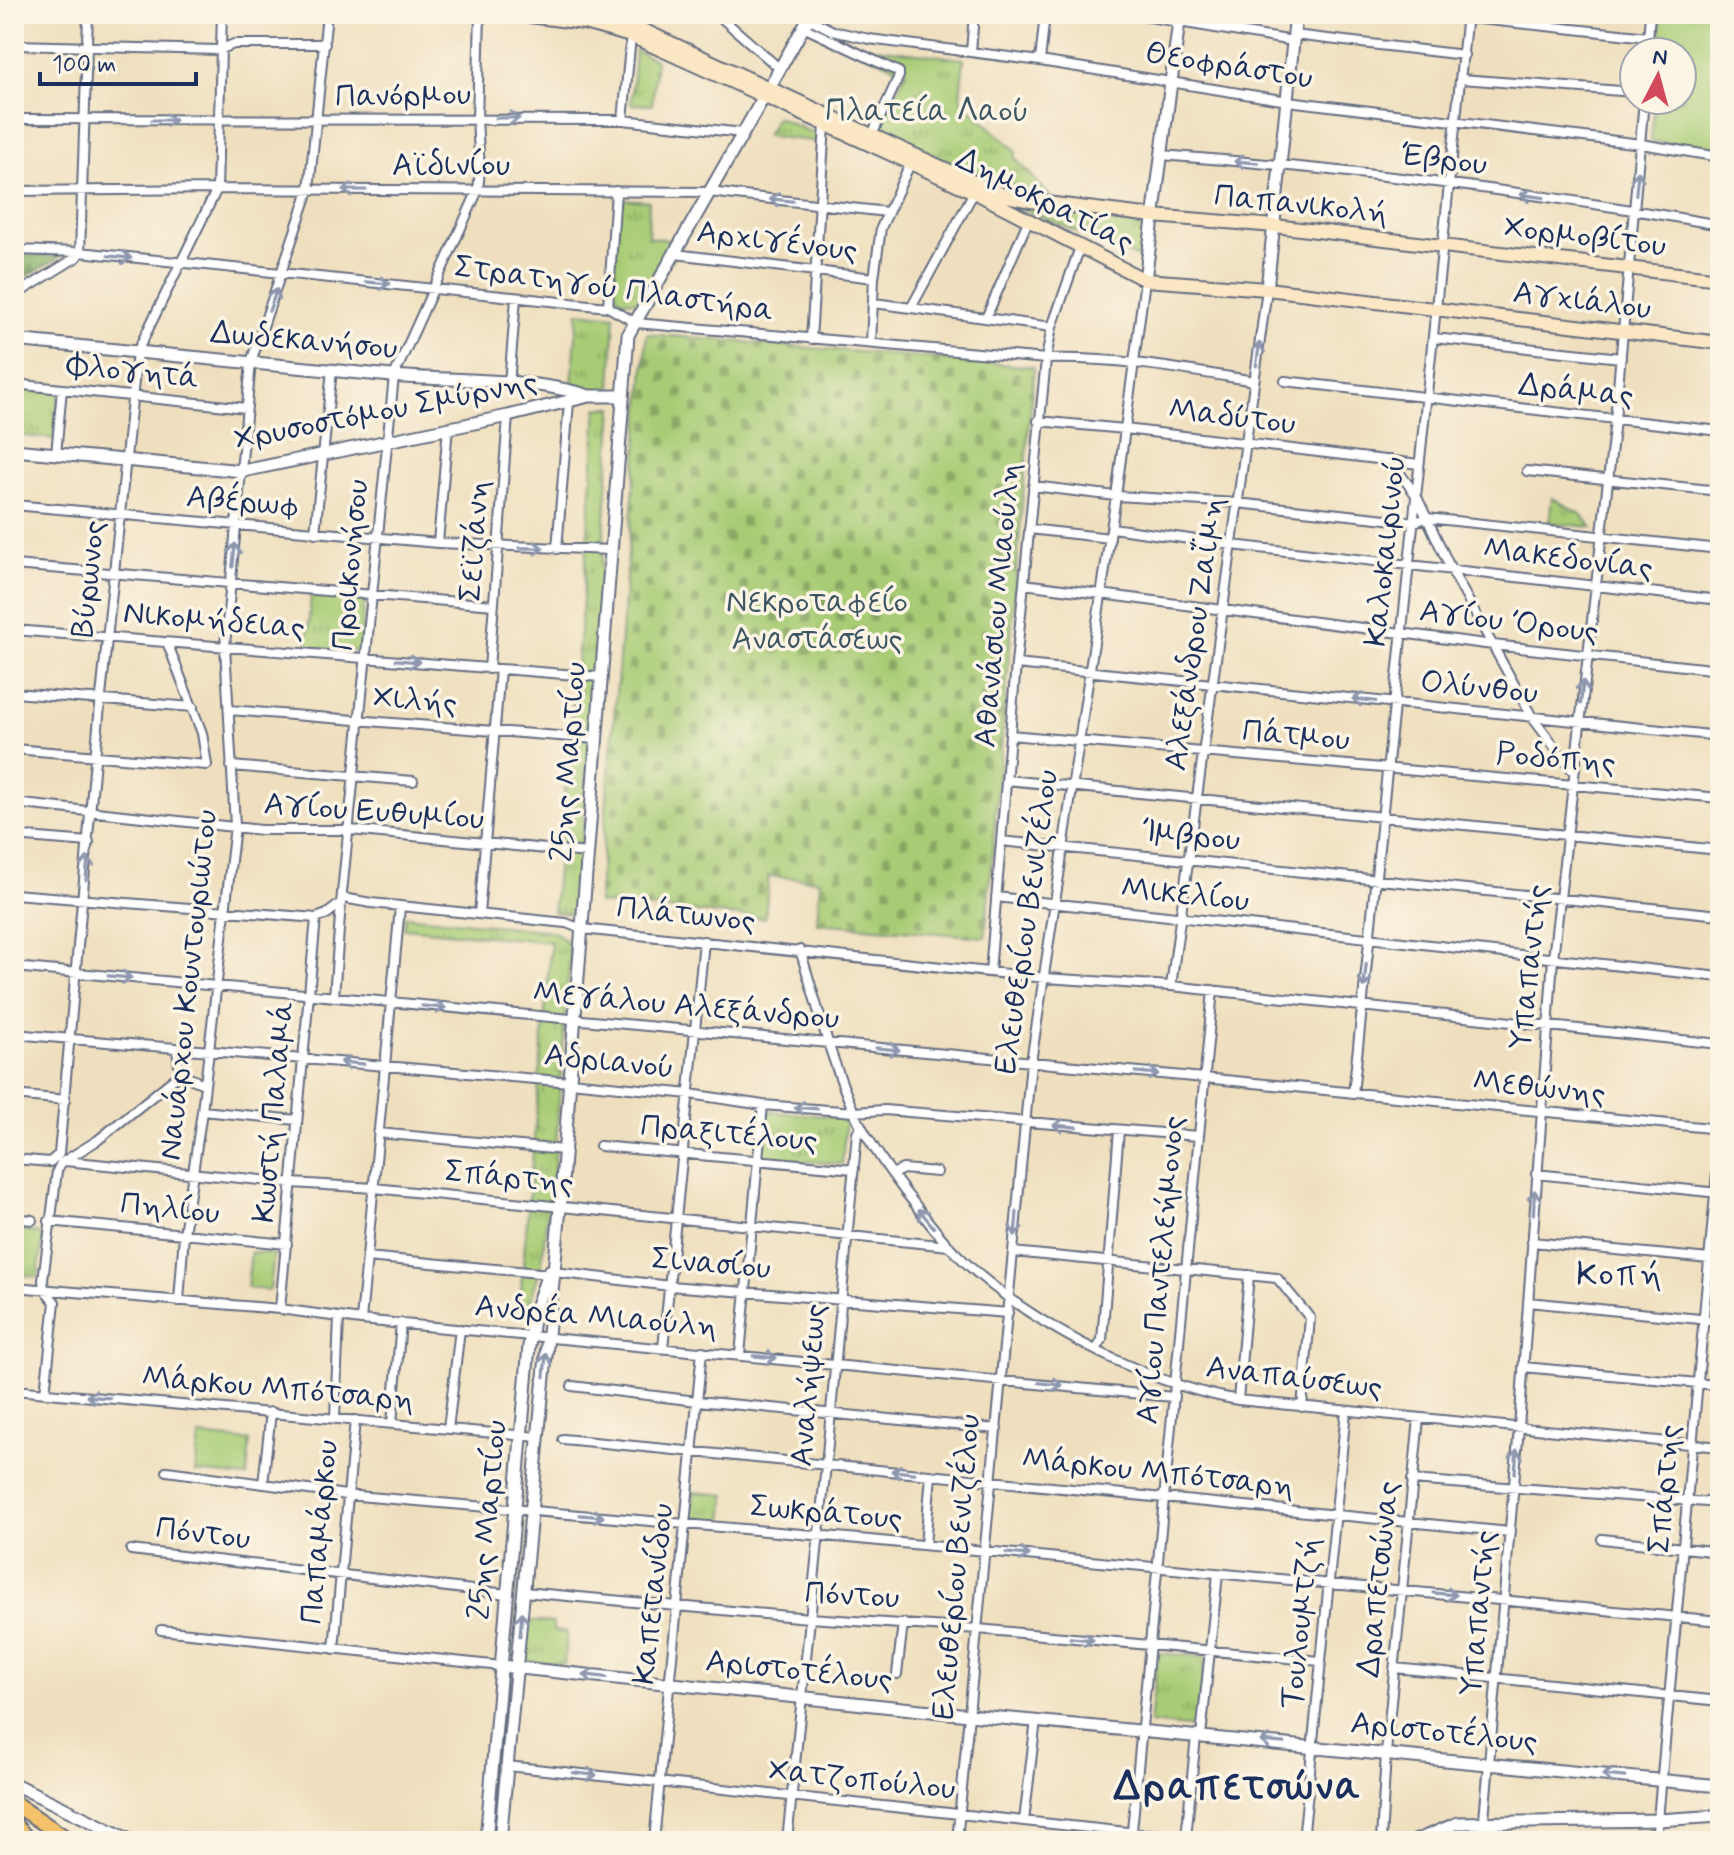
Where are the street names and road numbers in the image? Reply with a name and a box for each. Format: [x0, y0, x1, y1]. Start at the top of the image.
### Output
street label: Θεοφράστου [1142, 32, 1316, 100]
street label: Πανόρμου [335, 74, 471, 118]
street label: Έβρου [1398, 134, 1490, 186]
street label: Δημοκρατίας [949, 138, 1141, 264]
street label: Αϊδινίου [392, 145, 510, 187]
street label: Παπανικολή [1212, 175, 1390, 235]
street label: Χορμοβίτου [1502, 206, 1668, 268]
street label: Αρχιγένους [694, 210, 860, 273]
street label: Στρατηγού Πλαστήρα [451, 246, 777, 332]
street label: Αγχιάλου [1511, 272, 1653, 330]
street label: Δωδεκανήσου [209, 312, 399, 370]
street label: Φλογητά [64, 344, 201, 400]
street label: Χρυσοστόμου Σμύρνης [231, 361, 541, 461]
street label: Δράμας [1516, 364, 1636, 418]
street label: Μαδύτου [1166, 388, 1298, 446]
street label: Καλοκαιρινού [1355, 453, 1417, 649]
street label: Αθανάσιου Μιαούλη [965, 461, 1031, 749]
street label: Αβέρωφ [185, 475, 302, 528]
street label: Προικονήσου [323, 478, 379, 652]
street label: Σεϊζάνη [450, 479, 500, 603]
street label: Αλεξάνδρου Ζαΐμη [1155, 494, 1235, 774]
street label: Βύρωνος [62, 518, 116, 640]
street label: Μακεδονίας [1481, 528, 1655, 590]
street label: Αγίου Όρους [1417, 590, 1601, 654]
street label: Νικομήδειας [121, 592, 307, 650]
street label: 25ης Μαρτίου [541, 660, 597, 864]
street label: Ολύνθου [1418, 661, 1540, 715]
street label: Χιλής [371, 676, 459, 726]
street label: Πάτμου [1240, 710, 1352, 762]
street label: Ροδόπης [1495, 733, 1617, 785]
street label: Ελευθερίου Βενιζέλου [984, 767, 1069, 1077]
street label: Αγίου Ευθυμίου [262, 783, 486, 841]
street label: Ναυάρχου Κουντουριώτου [150, 807, 228, 1163]
street label: Ίμβρου [1140, 810, 1242, 862]
street label: Μικελίου [1119, 867, 1251, 923]
street label: Υπαπαντής [1500, 882, 1560, 1052]
street label: Πλάτωνος [614, 887, 758, 943]
street label: Μεγάλου Αλεξάνδρου [531, 972, 841, 1040]
street label: Κωστή Παλαμά [243, 1000, 305, 1224]
street label: Αδριανού [542, 1034, 676, 1090]
street label: Μεθώνης [1470, 1060, 1608, 1116]
street label: Πραξιτέλους [639, 1104, 819, 1163]
street label: Αγίου Παντελεήμονος [1127, 1114, 1195, 1426]
street label: Σπάρτης [443, 1150, 575, 1206]
street label: Πηλίου [118, 1183, 222, 1235]
street label: Σινασίου [649, 1238, 773, 1290]
street label: Ανδρέα Μιαούλη [473, 1284, 719, 1349]
street label: Αναλήψεως [781, 1302, 837, 1468]
street label: Αναπαύσεως [1204, 1346, 1384, 1410]
street label: Μάρκου Μπότσαρη [140, 1356, 416, 1422]
street label: Ελευθερίου Βενιζέλου [922, 1412, 991, 1722]
street label: 25ης Μαρτίου [458, 1418, 518, 1622]
street label: Σπάρτης [1638, 1423, 1692, 1555]
street label: Παπαμάρκου [291, 1438, 349, 1626]
street label: Μάρκου Μπότσαρη [1020, 1438, 1296, 1508]
street label: Δραπετσώνας [1348, 1479, 1410, 1679]
street label: Σωκράτους [748, 1485, 904, 1541]
street label: Καπετανίδου [624, 1501, 684, 1687]
street label: Πόντου [153, 1507, 253, 1561]
street label: Υπαπαντής [1451, 1528, 1507, 1698]
street label: Τουλουμτζή [1271, 1535, 1331, 1711]
street label: Πόντου [804, 1573, 900, 1619]
street label: Αριστοτέλους [703, 1639, 895, 1702]
street label: Αριστοτέλους [1348, 1701, 1540, 1764]
street label: Χατζοπούλου [767, 1749, 957, 1811]

